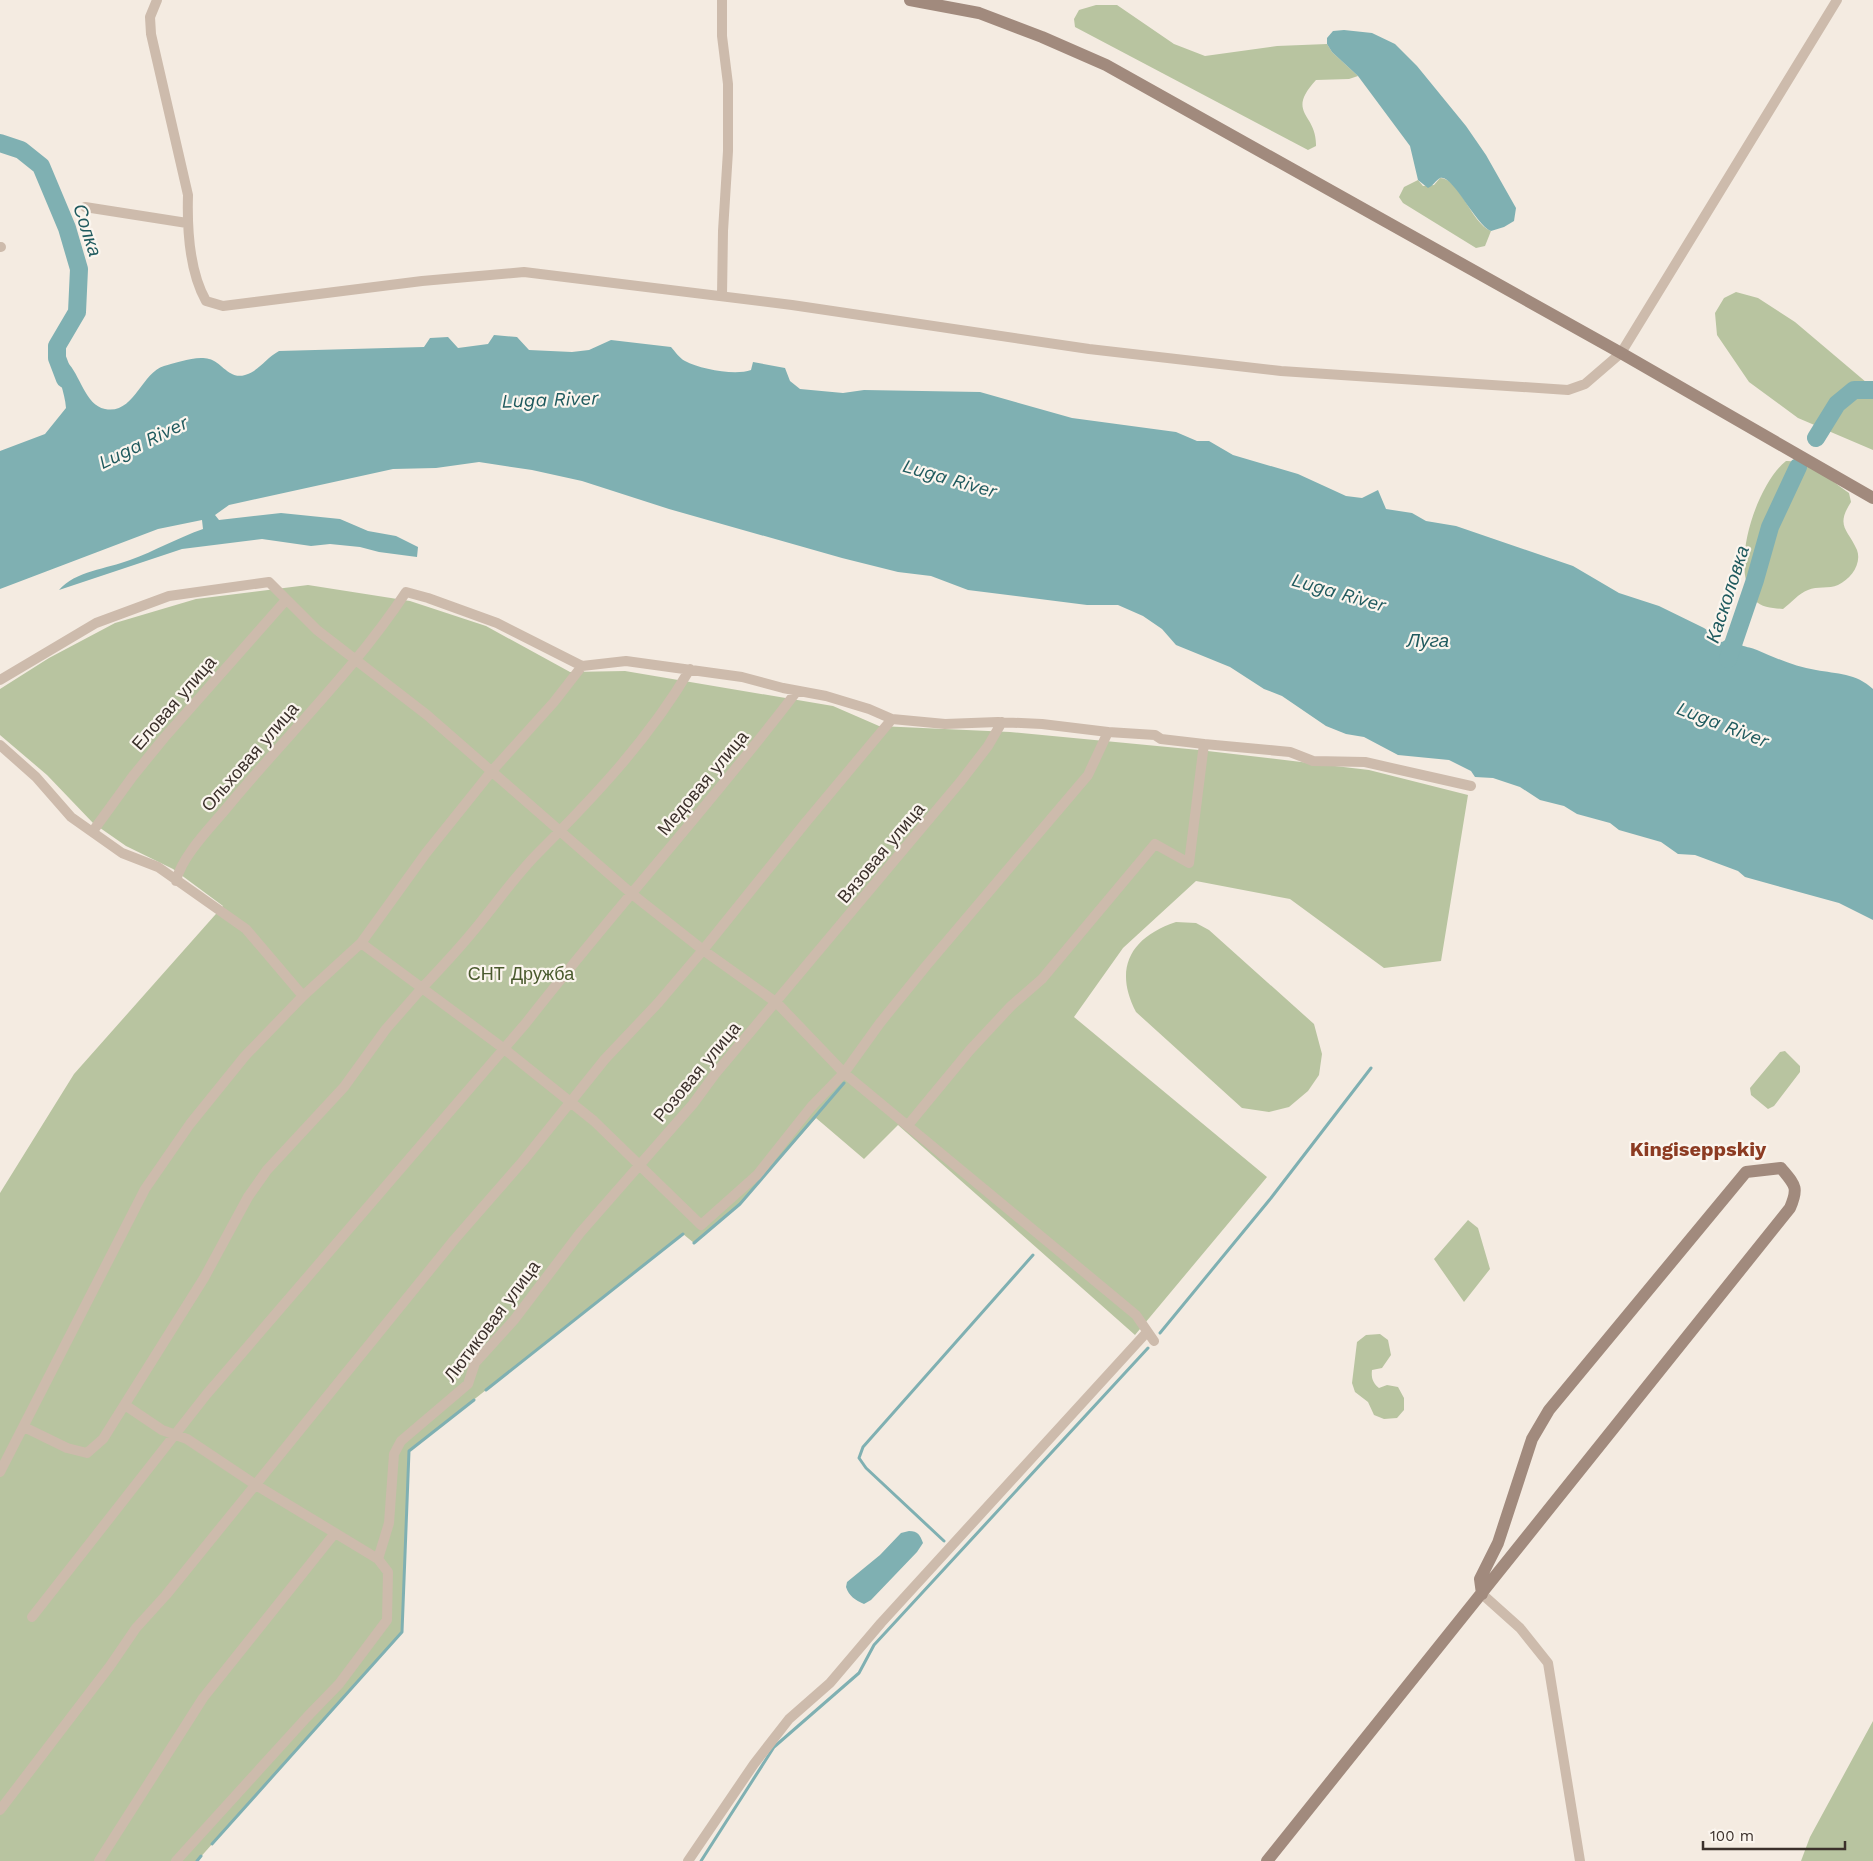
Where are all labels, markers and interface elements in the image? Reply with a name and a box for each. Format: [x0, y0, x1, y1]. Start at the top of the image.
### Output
water label: Солка [68, 201, 107, 259]
water label: Luga River [501, 386, 599, 413]
water label: Luga River [95, 411, 192, 474]
water label: Luga River [900, 454, 1000, 503]
water label: Касколовка [1701, 543, 1754, 646]
water label: Luga River [1289, 568, 1389, 617]
water label: Луга [1405, 629, 1449, 652]
street label: Еловая улица [127, 651, 221, 754]
water label: Luga River [1673, 696, 1773, 753]
street label: Ольховая улица [197, 697, 303, 815]
street label: Медовая улица [653, 725, 753, 839]
street label: Вязовая улица [833, 798, 929, 907]
park label: СНТ Дружба [468, 963, 575, 984]
street label: Розовая улица [649, 1017, 745, 1126]
district label: Kingiseppskiy [1630, 1137, 1767, 1161]
street label: Лютиковая улица [439, 1255, 545, 1385]
scale bar [1703, 1818, 1846, 1850]
text: 100 m [1710, 1827, 1754, 1845]

